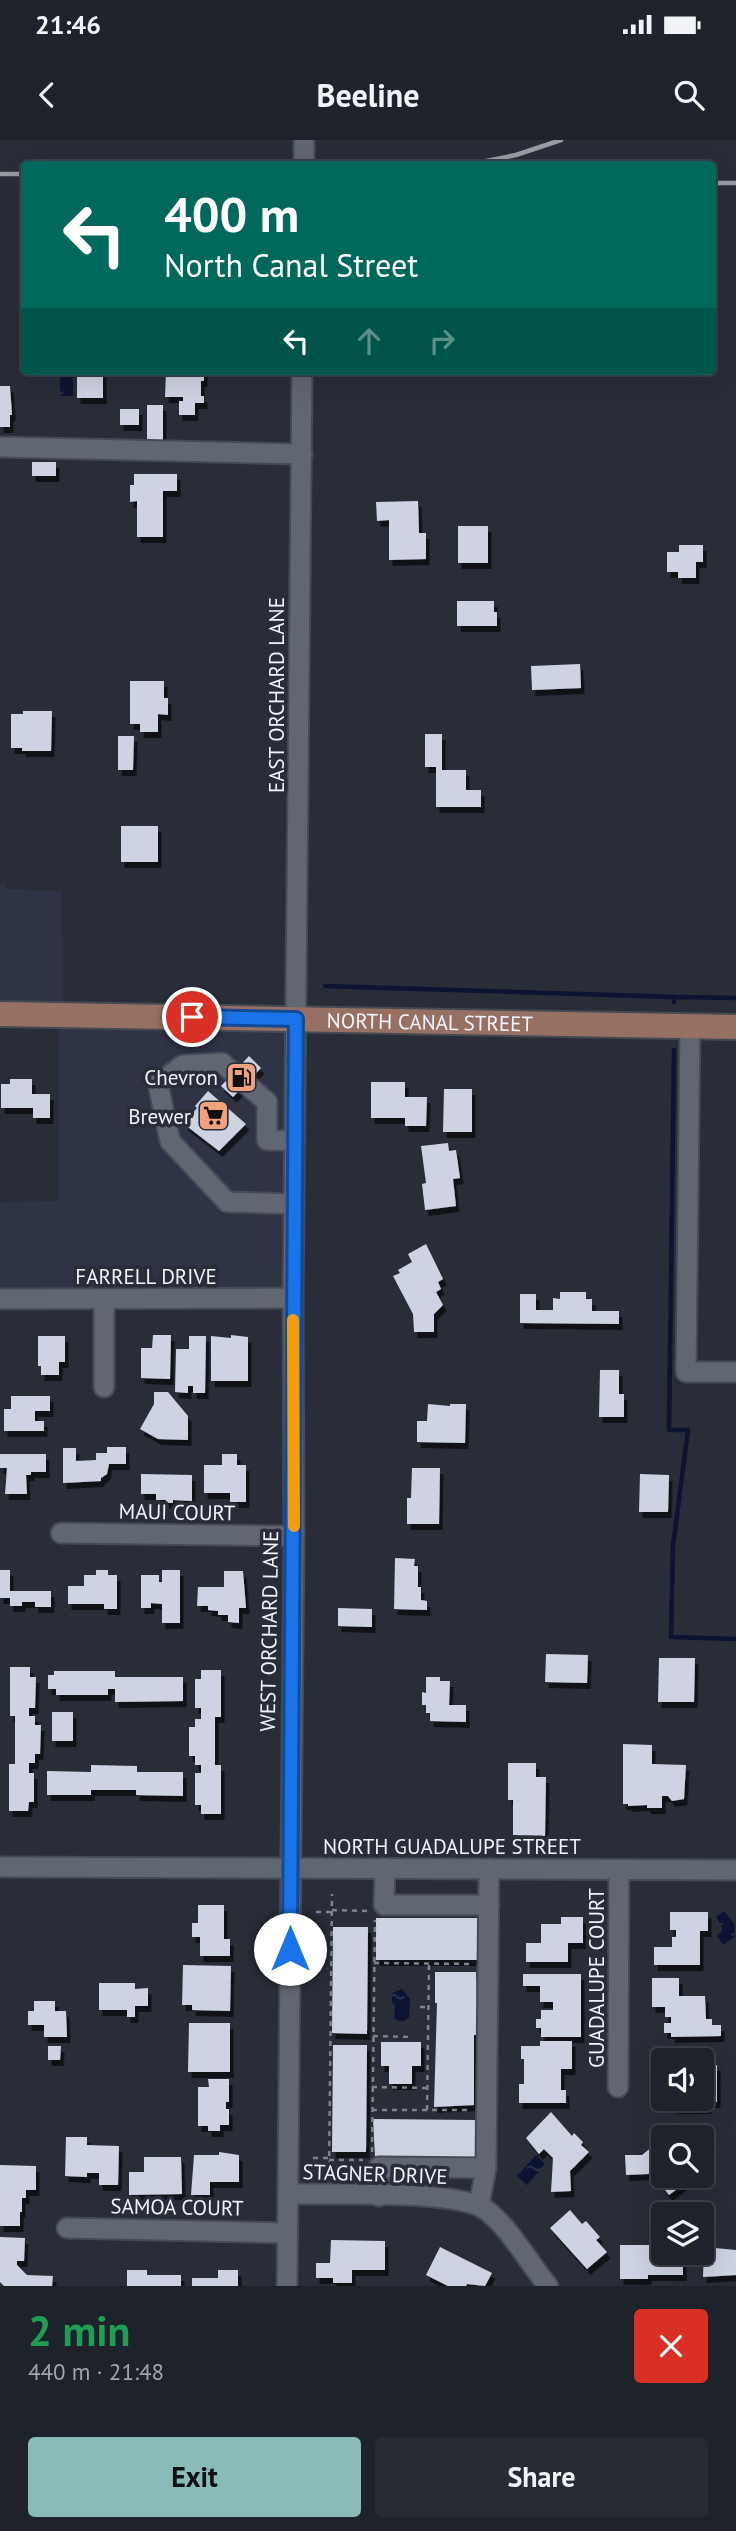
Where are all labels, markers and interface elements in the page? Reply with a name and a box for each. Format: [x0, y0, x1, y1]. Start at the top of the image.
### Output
text: 21:46 [35, 8, 101, 41]
text: Beeline [317, 74, 419, 116]
icon: back [28, 76, 66, 114]
icon: search [670, 76, 708, 114]
text: 400 m [164, 182, 299, 246]
icon: left [49, 189, 140, 280]
text: North Canal Street [164, 244, 418, 286]
icon: left [277, 322, 315, 360]
icon: ahead [350, 322, 388, 360]
icon: right [423, 322, 461, 360]
street label: EAST ORCHARD LANE [263, 597, 290, 793]
pin [162, 987, 222, 1047]
icon: arrive [173, 998, 211, 1036]
street label: NORTH CANAL STREET [327, 1006, 534, 1037]
fuel station icon: Chevron [224, 1060, 258, 1094]
place label: Chevron [144, 1064, 218, 1091]
supermarket icon: Brewer [197, 1099, 231, 1133]
place label: Brewer [128, 1103, 191, 1130]
street label: FARRELL DRIVE [75, 1263, 217, 1290]
street label: MAUI COURT [118, 1497, 236, 1527]
street label: WEST ORCHARD LANE [254, 1530, 284, 1732]
street label: NORTH GUADALUPE STREET [323, 1833, 581, 1860]
street label: GUADALUPE COURT [583, 1888, 610, 2068]
position arrow [253, 1912, 327, 1986]
map controls [651, 2048, 714, 2265]
button: sound [651, 2048, 714, 2111]
button: search [651, 2125, 714, 2188]
street label: STAGNER DRIVE [302, 2158, 448, 2190]
street label: SAMOA COURT [110, 2192, 244, 2222]
button: layers [651, 2202, 714, 2265]
text: 2 min [28, 2303, 130, 2358]
button: close [634, 2309, 708, 2383]
text: 440 m · 21:48 [28, 2357, 164, 2386]
button: Exit [28, 2437, 361, 2517]
button: Share [375, 2437, 708, 2517]

